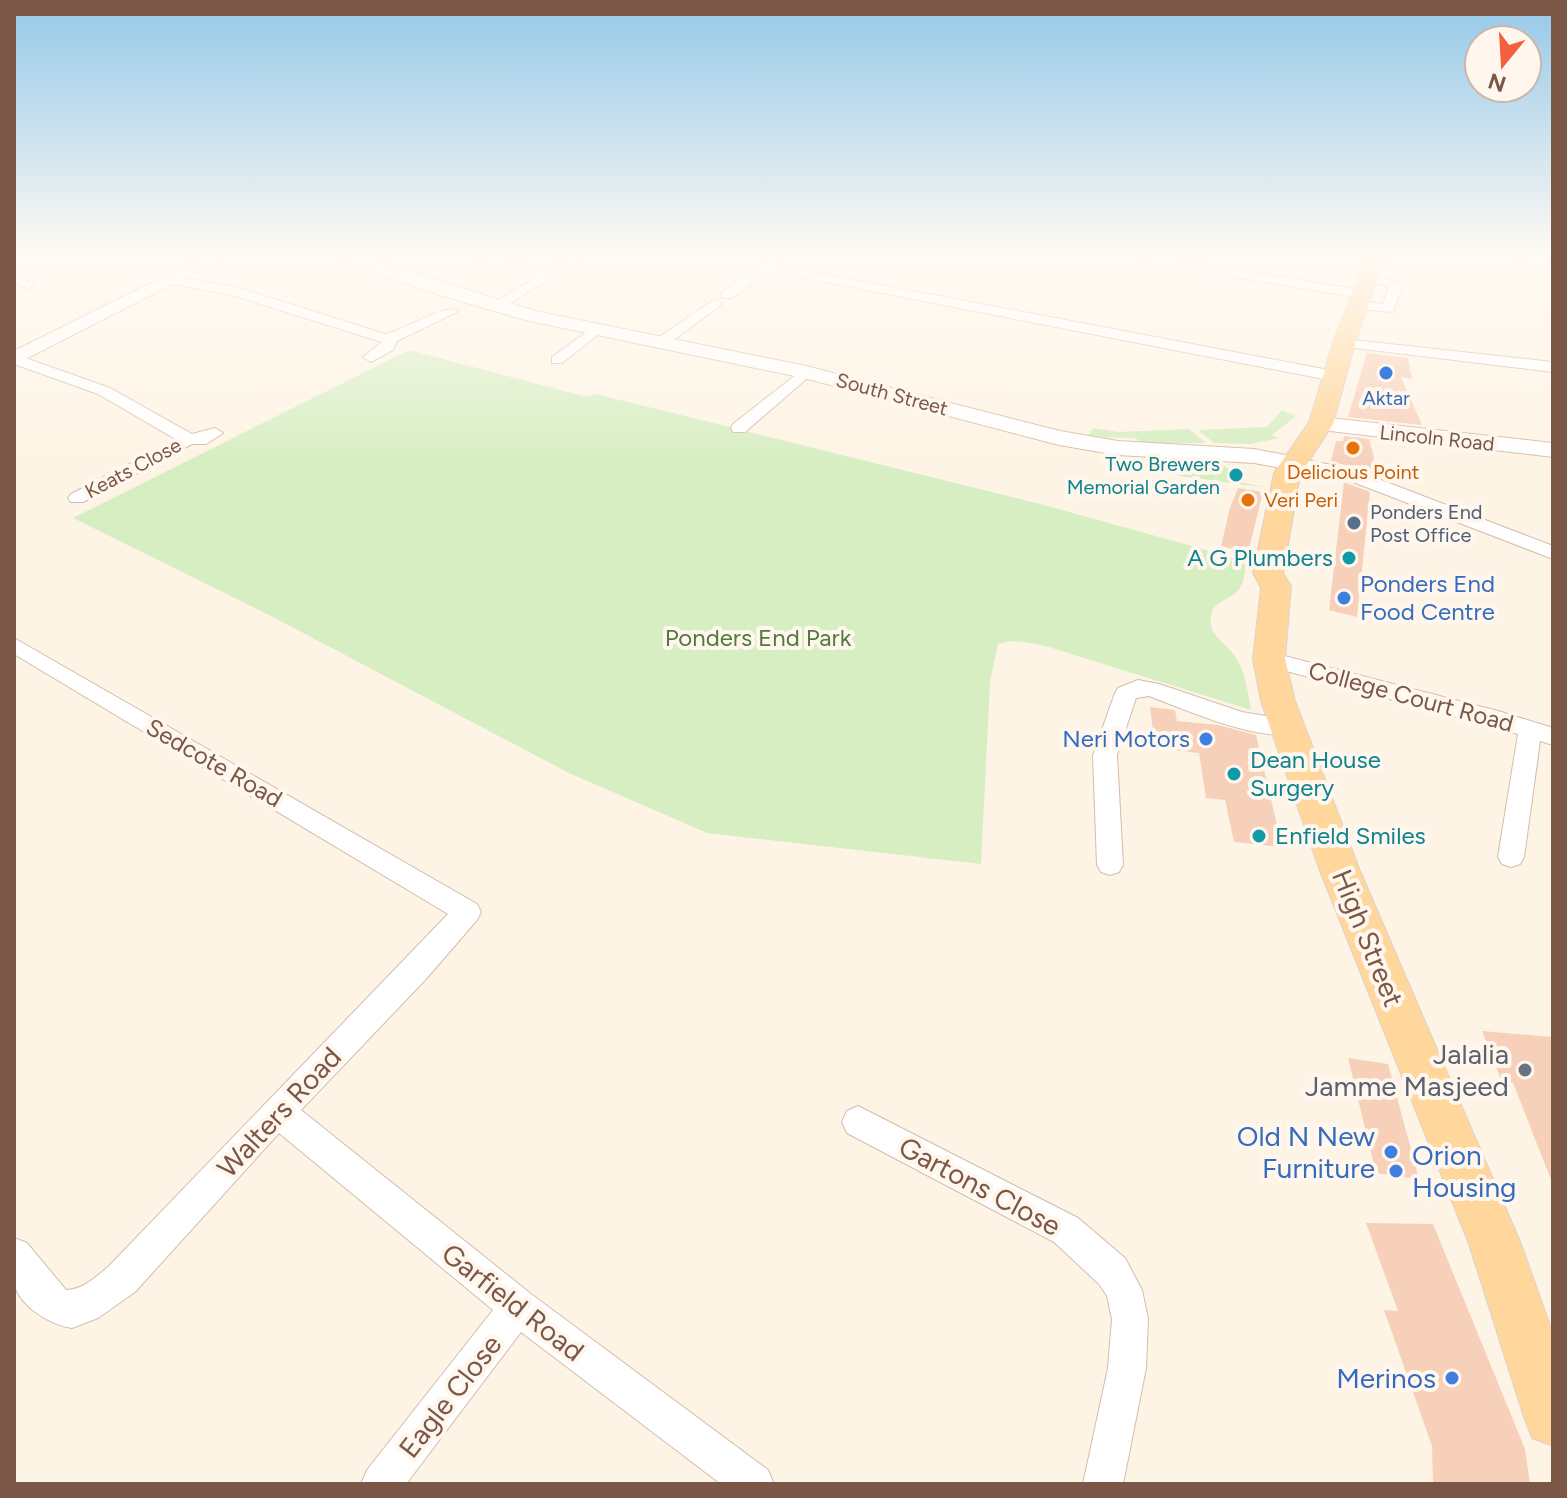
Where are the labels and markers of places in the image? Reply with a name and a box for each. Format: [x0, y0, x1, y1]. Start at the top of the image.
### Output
marker: Aktar [1377, 364, 1395, 382]
place label: Aktar [1362, 386, 1410, 410]
marker: Delicious Point [1344, 439, 1362, 457]
place label: Two Brewers Memorial Garden [1067, 452, 1220, 499]
place label: Delicious Point [1287, 460, 1419, 484]
marker: Two Brewers Memorial Garden [1227, 466, 1245, 484]
place label: Veri Peri [1264, 488, 1338, 512]
marker: Veri Peri [1239, 491, 1257, 509]
place label: Ponders End Post Office [1370, 500, 1483, 547]
marker: Ponders End Post Office [1345, 514, 1363, 532]
place label: A G Plumbers [1187, 543, 1333, 572]
marker: A G Plumbers [1340, 549, 1358, 567]
place label: Ponders End Food Centre [1360, 569, 1495, 626]
marker: Ponders End Food Centre [1335, 589, 1353, 607]
place label: Neri Motors [1062, 724, 1190, 753]
marker: Neri Motors [1197, 730, 1215, 748]
place label: Dean House Surgery [1250, 745, 1381, 802]
marker: Dean House Surgery [1225, 765, 1243, 783]
place label: Enfield Smiles [1275, 821, 1426, 850]
marker: Enfield Smiles [1250, 827, 1268, 845]
place label: Jalalia Jamme Masjeed [1305, 1037, 1509, 1103]
marker: Jalalia Jamme Masjeed [1516, 1061, 1534, 1079]
place label: Old N New Furniture [1237, 1119, 1375, 1185]
place label: Orion Housing [1412, 1138, 1517, 1204]
marker: Old N New Furniture [1382, 1143, 1400, 1161]
marker: Orion Housing [1387, 1162, 1405, 1180]
place label: Merinos [1336, 1361, 1436, 1395]
marker: Merinos [1443, 1369, 1461, 1387]

